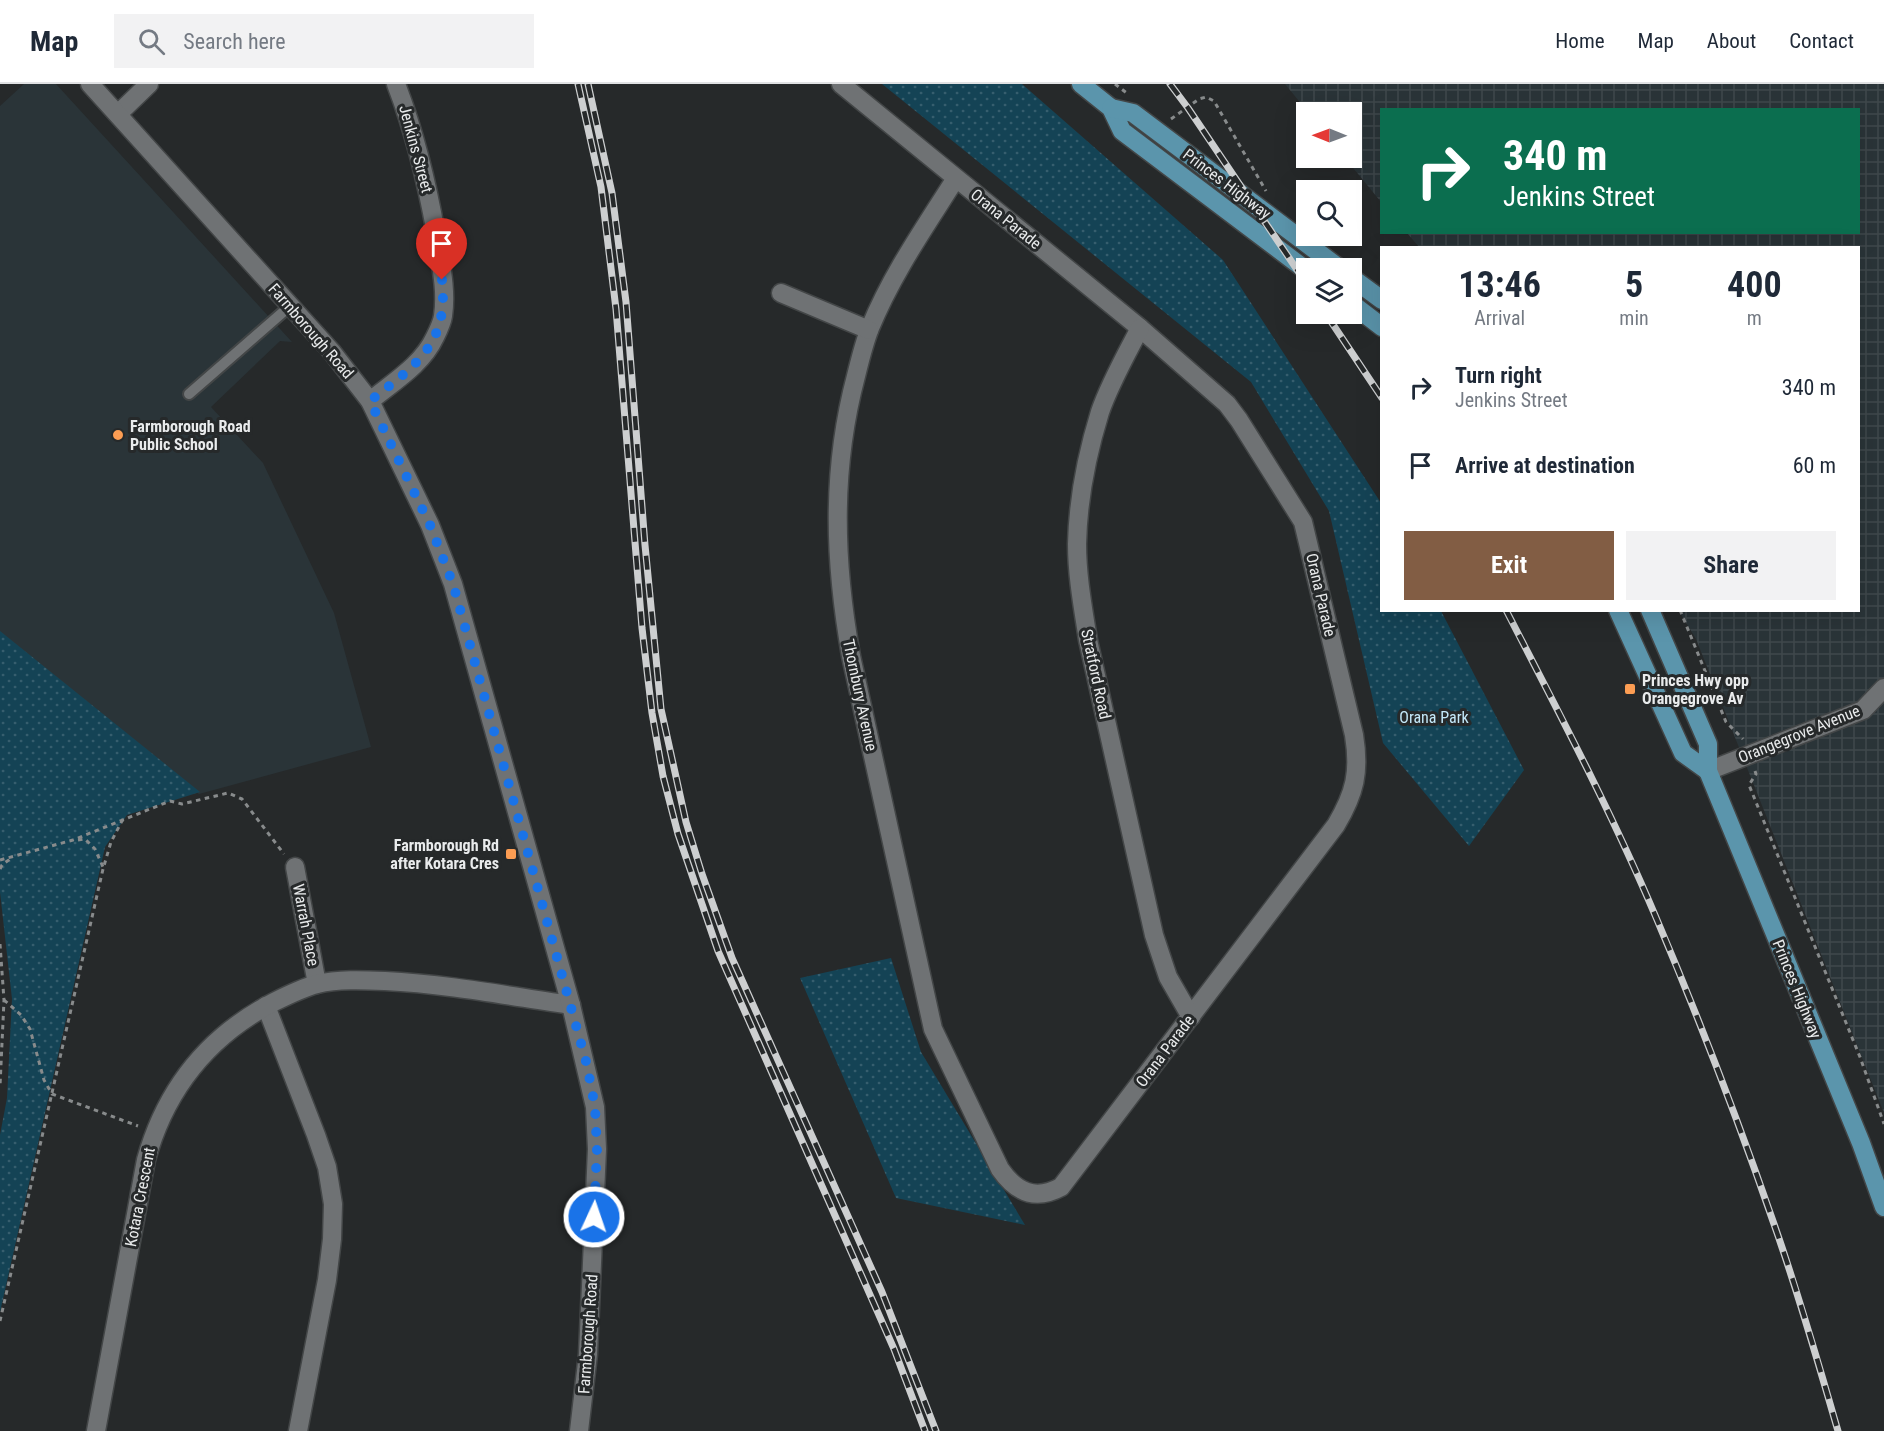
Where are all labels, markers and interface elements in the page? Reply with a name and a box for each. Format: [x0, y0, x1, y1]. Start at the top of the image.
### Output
search box [114, 14, 534, 68]
text: Map [30, 25, 78, 58]
icon: search [135, 25, 168, 58]
text: Search here [183, 29, 286, 54]
text: Home [1555, 29, 1605, 53]
text: Map [1638, 29, 1674, 53]
text: About [1707, 29, 1756, 53]
text: Contact [1789, 29, 1854, 53]
north arrow [1296, 102, 1362, 168]
map controls [1296, 102, 1362, 324]
street label: Jenkins Street [395, 103, 437, 195]
text: 340 m [1503, 131, 1608, 180]
icon: right [1404, 132, 1482, 210]
street label: Princes Highway [1179, 145, 1275, 223]
button: search [1296, 180, 1362, 246]
text: Jenkins Street [1503, 181, 1655, 213]
street label: Orana Parade [967, 185, 1045, 253]
pin [416, 218, 467, 280]
icon: arrive [425, 227, 458, 260]
button: layers [1296, 258, 1362, 324]
text: 13:46 [1458, 264, 1541, 306]
text: 5 [1625, 264, 1643, 306]
text: 400 [1727, 264, 1782, 306]
street label: Farmborough Road [265, 280, 357, 382]
text: Arrival [1474, 306, 1525, 330]
text: min [1619, 306, 1649, 330]
text: m [1747, 306, 1762, 330]
text: Turn right [1455, 363, 1542, 388]
icon: right [1404, 371, 1437, 404]
text: 340 m [1782, 375, 1836, 400]
text: Jenkins Street [1455, 388, 1568, 412]
place label: Farmborough Road Public School [130, 417, 251, 454]
marker: Farmborough Road Public School [111, 428, 125, 442]
icon: arrive [1404, 449, 1437, 482]
text: Arrive at destination [1455, 453, 1635, 478]
text: 60 m [1793, 453, 1836, 478]
button: Exit [1404, 531, 1614, 600]
button: Share [1626, 531, 1836, 600]
street label: Orana Parade [1302, 551, 1340, 639]
street label: Stratford Road [1077, 627, 1115, 721]
street label: Thornbury Avenue [839, 637, 881, 753]
place label: Princes Hwy opp Orangegrove Av [1642, 671, 1749, 708]
marker: Princes Hwy opp Orangegrove Av [1623, 682, 1637, 696]
street label: Orangegrove Avenue [1735, 701, 1863, 767]
park label: Orana Park [1399, 708, 1470, 727]
place label: Farmborough Rd after Kotara Cres [390, 836, 499, 873]
marker: Farmborough Rd after Kotara Cres [504, 847, 518, 861]
street label: Warrah Place [289, 882, 323, 968]
street label: Princes Highway [1769, 937, 1826, 1041]
street label: Orana Parade [1132, 1011, 1198, 1091]
street label: Kotara Crescent [121, 1145, 159, 1248]
position arrow [562, 1185, 626, 1249]
street label: Farmborough Road [574, 1274, 602, 1394]

